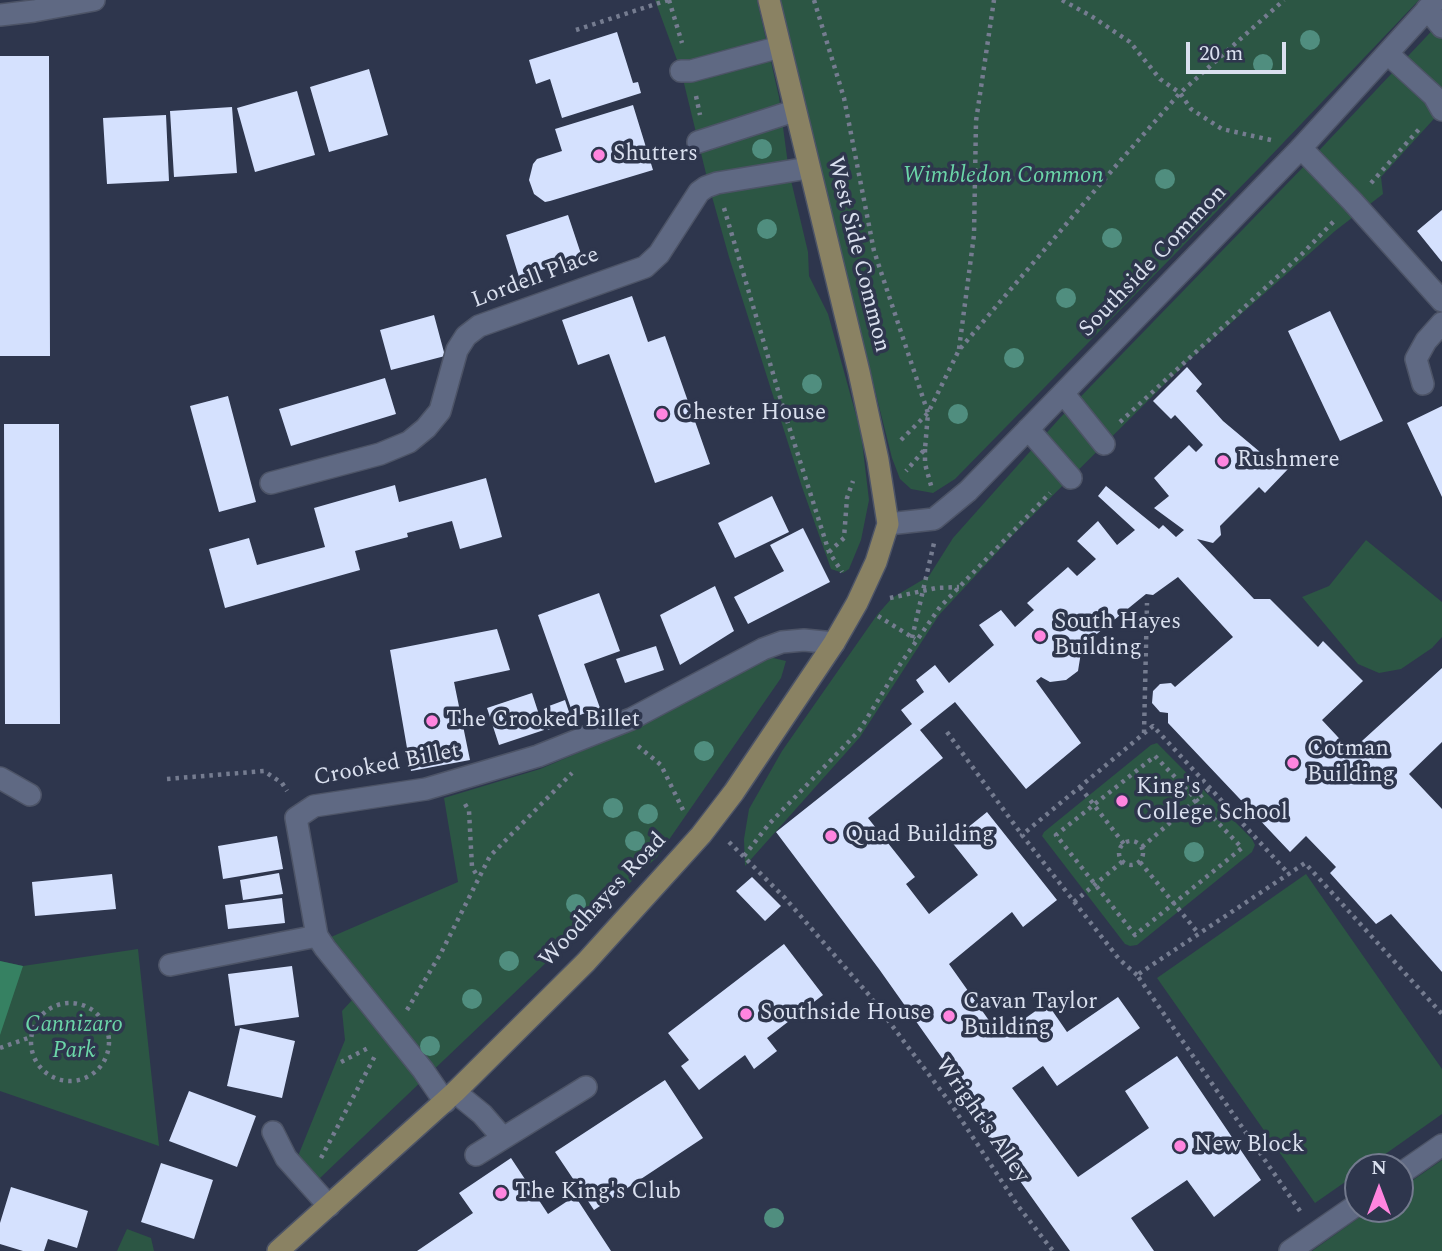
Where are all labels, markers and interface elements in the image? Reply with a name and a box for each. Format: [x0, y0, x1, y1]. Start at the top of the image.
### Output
scale bar [1190, 28, 1290, 72]
text: 20 m [1199, 38, 1243, 70]
place label: Shutters [613, 141, 698, 169]
marker: Shutters [591, 147, 607, 163]
street label: West Side Common [819, 154, 895, 356]
park label: Wimbledon Common [902, 163, 1104, 191]
street label: Southside Common [1074, 180, 1234, 344]
street label: Lordell Place [468, 242, 604, 316]
place label: Chester House [676, 400, 826, 428]
marker: Chester House [654, 406, 670, 422]
place label: Rushmere [1237, 447, 1340, 475]
marker: Rushmere [1215, 453, 1231, 469]
place label: South Hayes Building [1054, 609, 1181, 663]
marker: South Hayes Building [1032, 628, 1048, 644]
place label: The Crooked Billet [446, 707, 640, 735]
marker: The Crooked Billet [424, 713, 440, 729]
place label: Cotman Building [1307, 736, 1395, 790]
street label: Crooked Billet [312, 738, 462, 794]
marker: Cotman Building [1285, 755, 1301, 771]
place label: King's College School [1136, 774, 1288, 828]
marker: King's College School [1114, 793, 1130, 809]
place label: Quad Building [845, 822, 994, 850]
street label: Woodhayes Road [535, 828, 673, 974]
marker: Quad Building [823, 828, 839, 844]
place label: Cavan Taylor Building [963, 989, 1097, 1043]
place label: Southside House [760, 1000, 931, 1028]
marker: Southside House [738, 1006, 754, 1022]
marker: Cavan Taylor Building [941, 1008, 957, 1024]
park label: Cannizaro Park [25, 1012, 123, 1066]
street label: Wright's Alley [928, 1053, 1034, 1189]
place label: New Block [1194, 1132, 1305, 1160]
marker: New Block [1172, 1138, 1188, 1154]
north arrow [1344, 1153, 1414, 1223]
text: N [1371, 1154, 1387, 1183]
place label: The King's Club [515, 1179, 681, 1207]
marker: The King's Club [493, 1185, 509, 1201]

